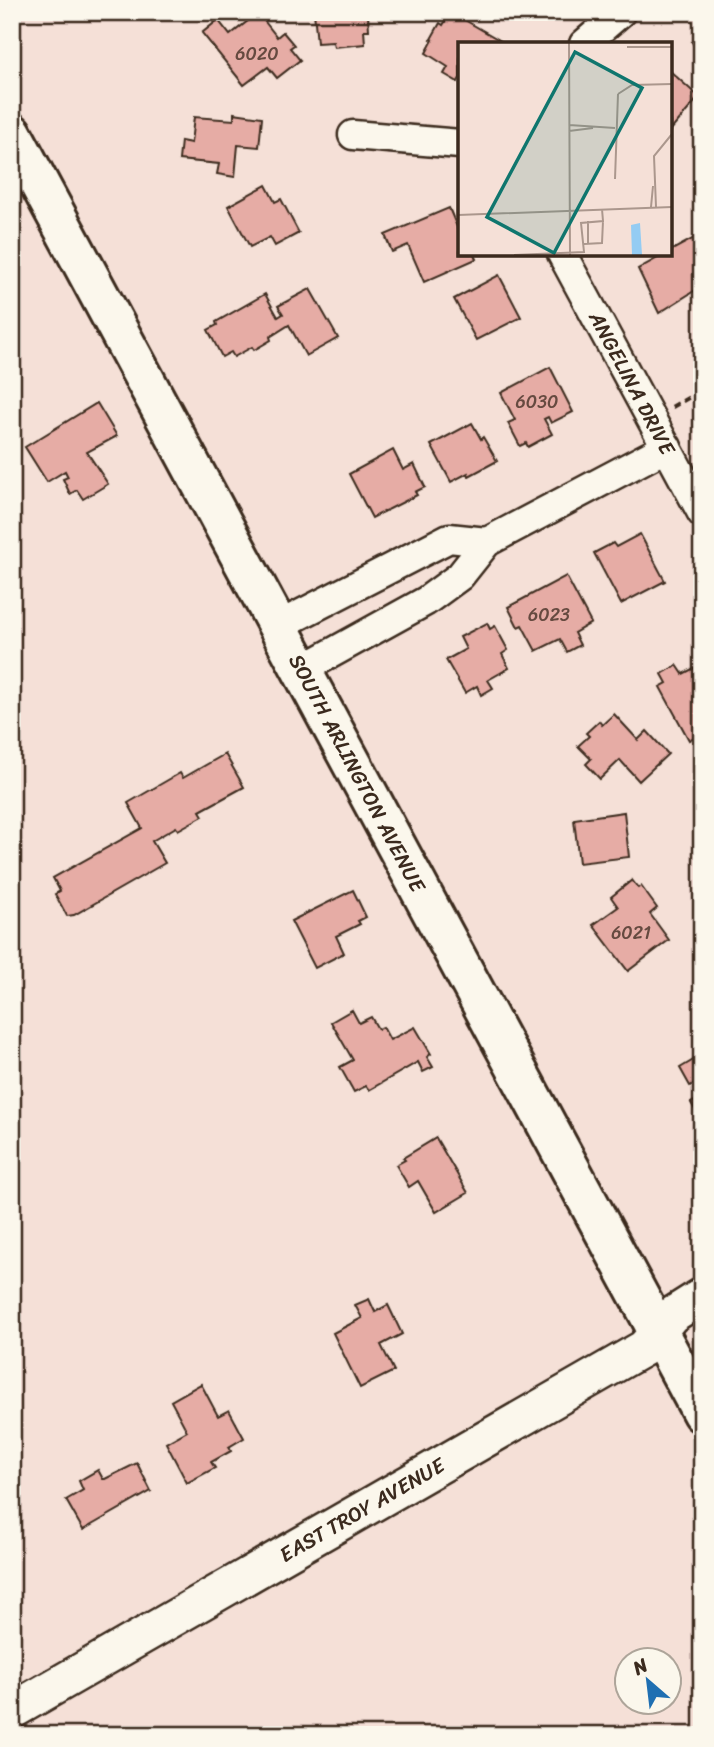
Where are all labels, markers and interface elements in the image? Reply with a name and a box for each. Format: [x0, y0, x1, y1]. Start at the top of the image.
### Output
house number: 6020 [235, 38, 279, 70]
inset map [458, 42, 672, 256]
street label: ANGELINA DRIVE [578, 303, 687, 463]
house number: 6030 [516, 386, 558, 418]
house number: 6023 [528, 599, 570, 631]
street label: SOUTH ARLINGTON AVENUE [278, 647, 437, 900]
house number: 6021 [611, 917, 651, 949]
street label: EAST TROY AVENUE [272, 1446, 453, 1573]
north arrow [612, 1646, 682, 1716]
text: N [626, 1648, 655, 1685]

